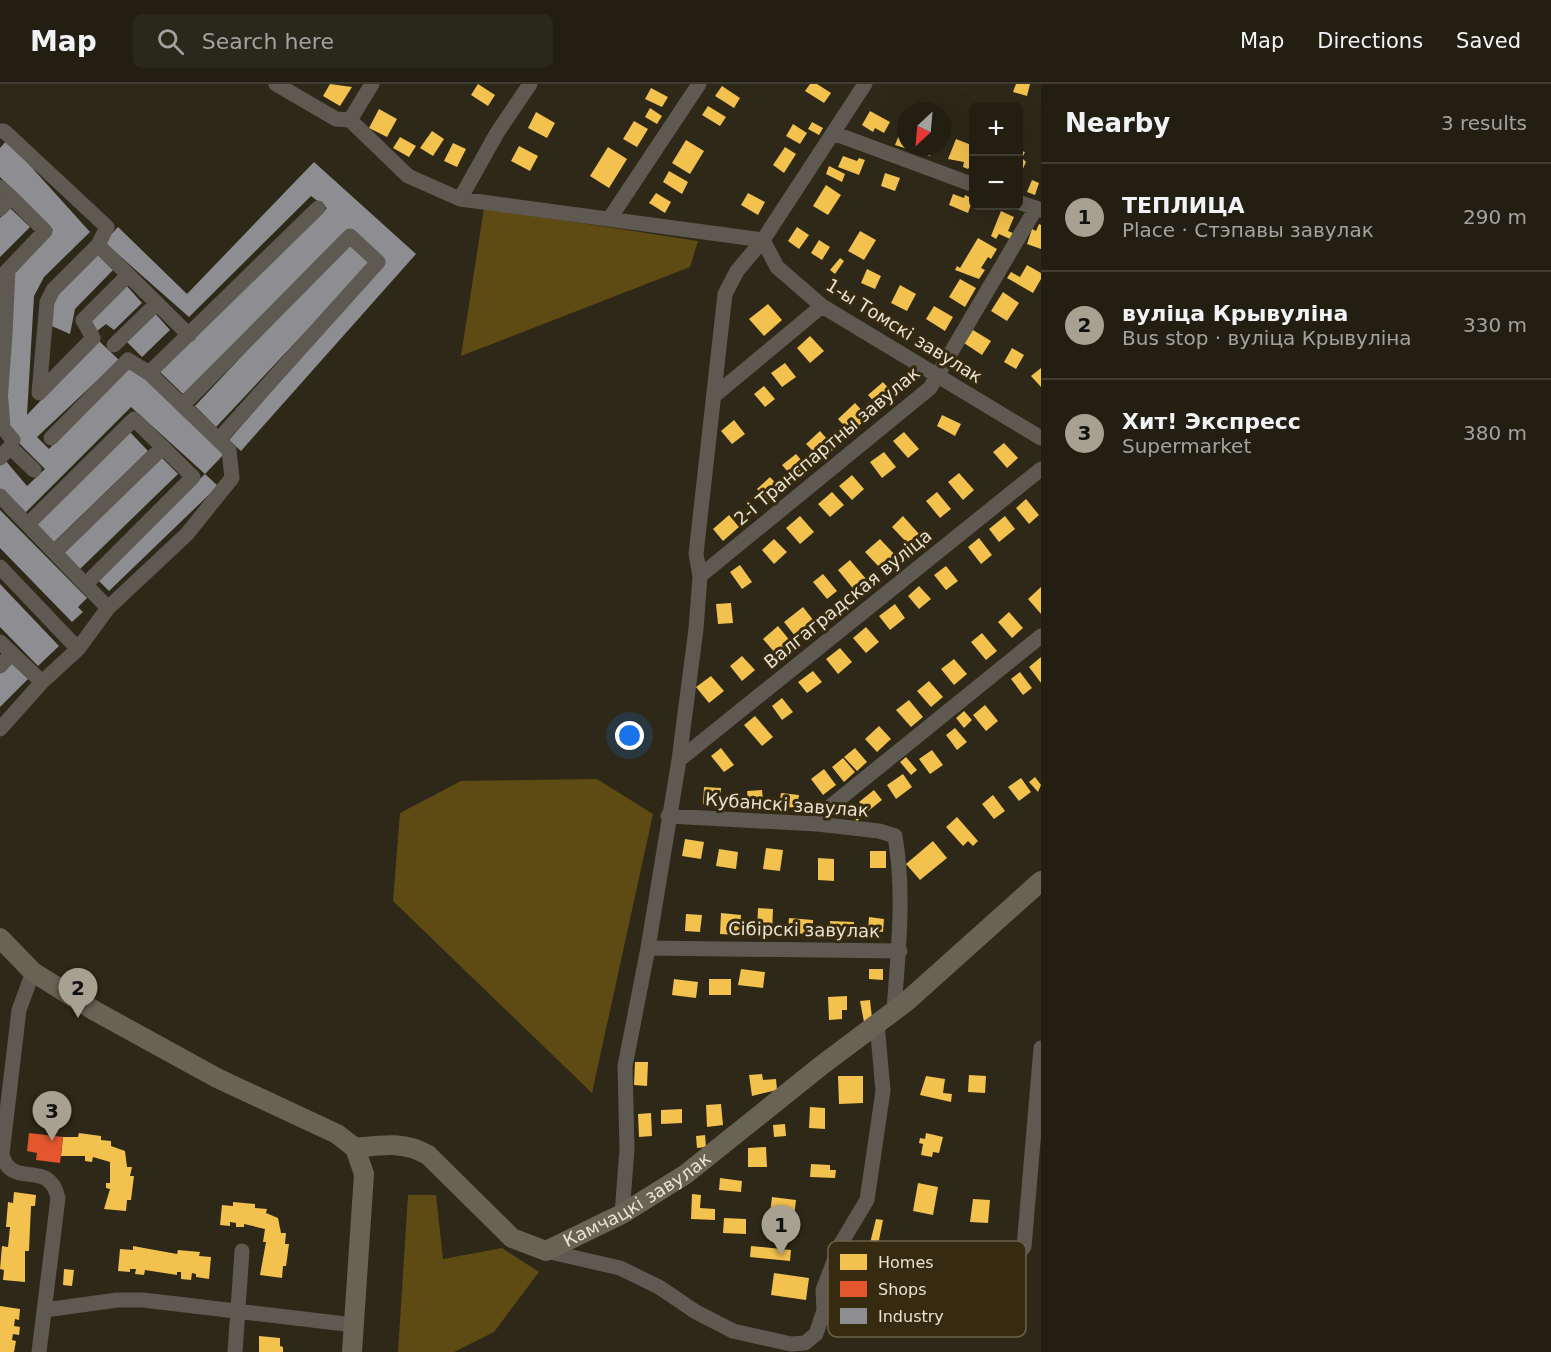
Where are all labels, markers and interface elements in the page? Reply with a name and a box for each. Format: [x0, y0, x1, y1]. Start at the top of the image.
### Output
search box [133, 14, 553, 68]
text: Map [30, 25, 97, 58]
icon: search [154, 25, 187, 58]
text: Search here [202, 29, 334, 54]
text: Map [1240, 29, 1284, 53]
text: Directions [1317, 29, 1423, 53]
text: Saved [1456, 29, 1521, 53]
north arrow [897, 102, 951, 156]
map controls [969, 102, 1023, 210]
button: + [969, 102, 1023, 156]
text: Nearby [1065, 108, 1170, 138]
text: 3 results [1441, 111, 1527, 135]
button: − [969, 156, 1023, 210]
text: ТЕПЛИЦА [1122, 193, 1245, 218]
text: 1 [1078, 205, 1091, 229]
text: 290 m [1463, 205, 1527, 229]
text: Place · Стэпавы завулак [1122, 218, 1374, 242]
street label: 1-ы Томскі завулак [822, 274, 986, 387]
text: вуліца Крывуліна [1122, 301, 1348, 326]
text: 2 [1078, 313, 1091, 337]
text: 330 m [1463, 313, 1527, 337]
text: Bus stop · вуліца Крывуліна [1122, 326, 1412, 350]
street label: 2-і Транспартны завулак [730, 362, 924, 529]
text: Хит! Экспресс [1122, 409, 1301, 434]
text: 3 [1078, 421, 1091, 445]
text: 380 m [1463, 421, 1527, 445]
text: Supermarket [1122, 434, 1251, 458]
street label: Валгаградская вуліца [760, 525, 936, 673]
your location [615, 721, 644, 750]
street label: Кубанскі завулак [704, 788, 870, 821]
street label: Сібірскі завулак [728, 918, 880, 941]
pin: 2 [58, 968, 98, 1018]
pin: 3 [32, 1092, 72, 1141]
street label: Камчацкі завулак [560, 1147, 715, 1251]
pin: 1 [762, 1206, 800, 1255]
legend [828, 1241, 1026, 1337]
text: Homes [878, 1253, 934, 1272]
text: Shops [878, 1280, 927, 1299]
text: Industry [878, 1307, 944, 1326]

